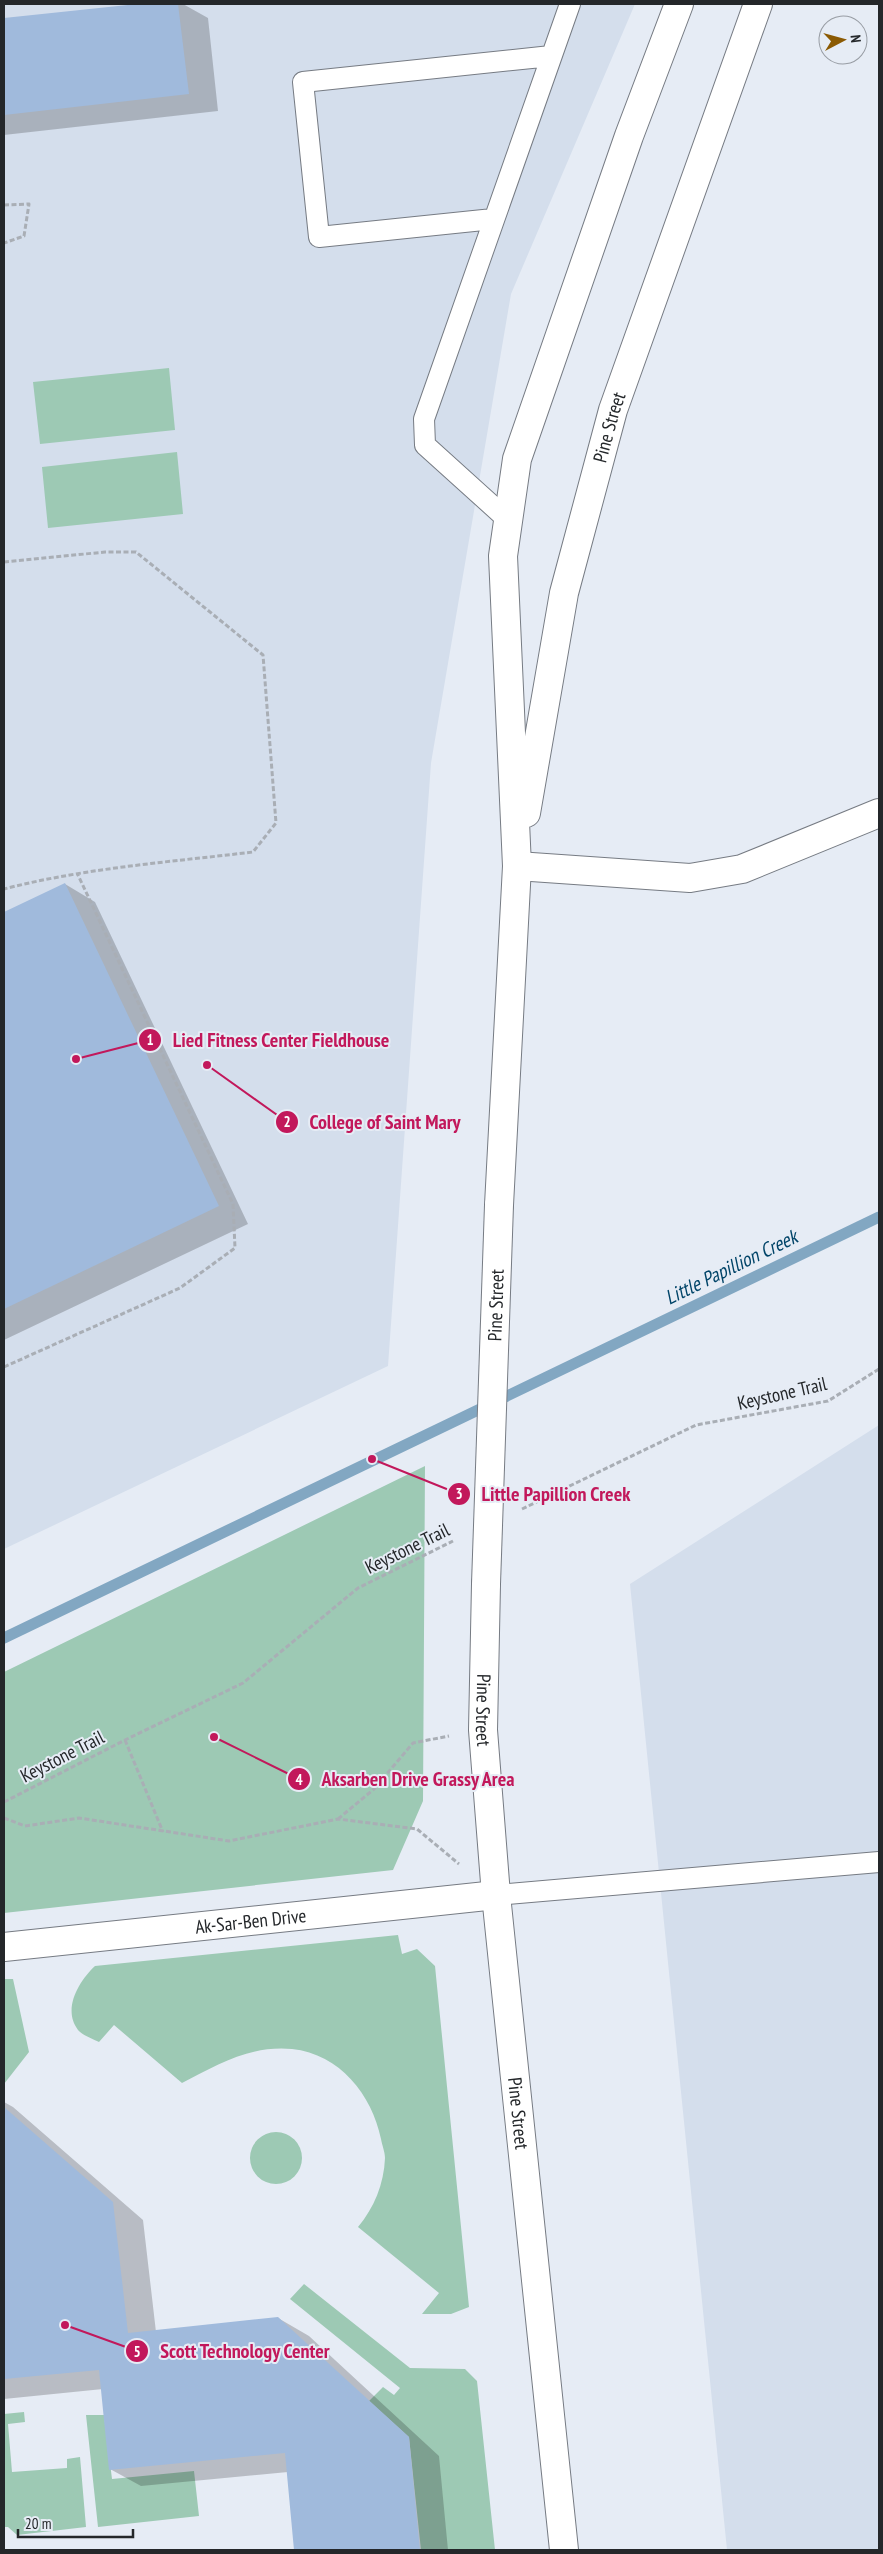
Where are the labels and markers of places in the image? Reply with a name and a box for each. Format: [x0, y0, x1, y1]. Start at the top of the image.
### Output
callout: Lied Fitness Center Fieldhouse [138, 1022, 399, 1057]
callout: College of Saint Mary [275, 1104, 471, 1139]
callout: Little Papillion Creek [446, 1476, 641, 1511]
callout: Aksarben Drive Grassy Area [286, 1762, 526, 1797]
callout: Scott Technology Center [125, 2334, 341, 2369]

